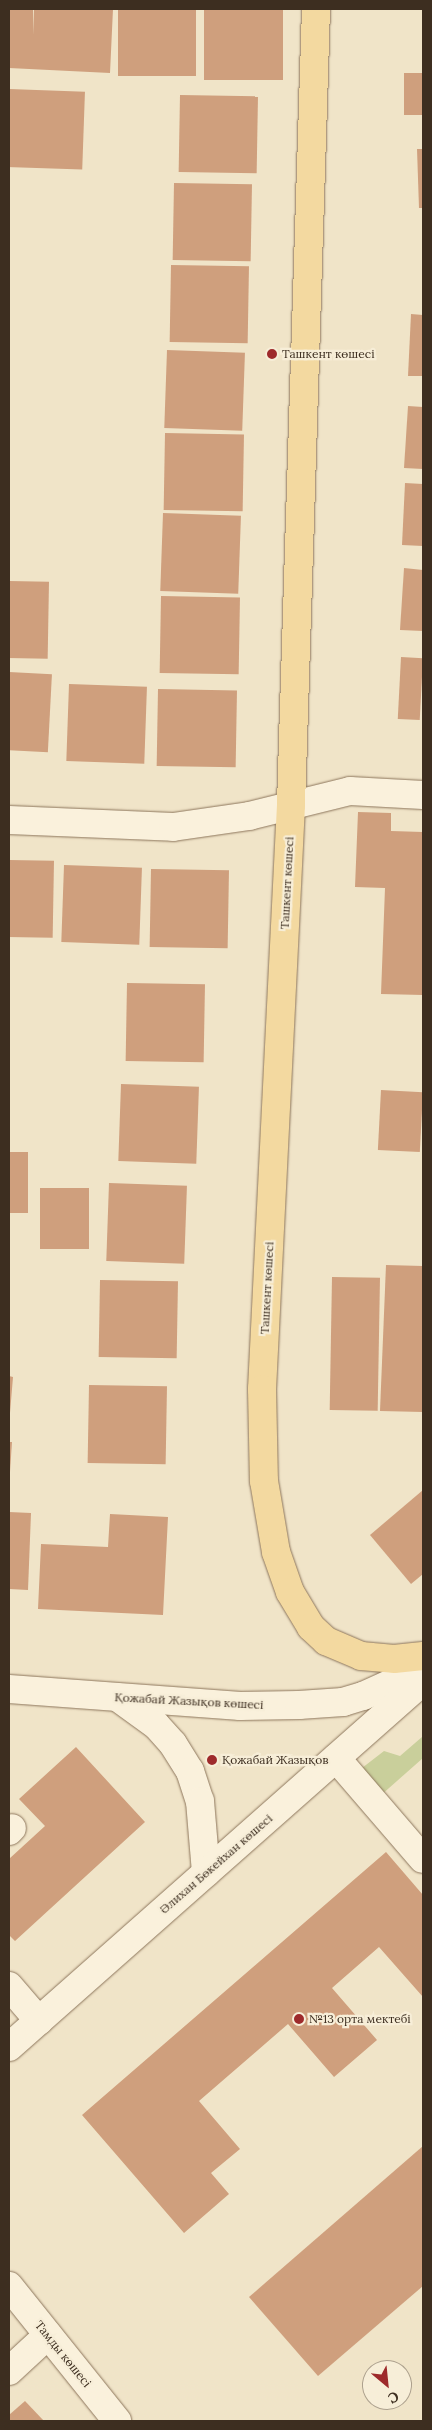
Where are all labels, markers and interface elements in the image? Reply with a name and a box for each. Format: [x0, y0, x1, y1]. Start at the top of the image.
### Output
place label: Ташкент көшесі [282, 347, 375, 361]
marker: Ташкент көшесі [266, 348, 278, 360]
street label: Ташкент көшесі [277, 836, 297, 930]
street label: Ташкент көшесі [257, 1241, 277, 1335]
street label: Қожабай Жазықов көшесі [114, 1690, 264, 1712]
place label: Қожабай Жазықов [222, 1753, 328, 1767]
marker: Қожабай Жазықов [206, 1754, 218, 1766]
street label: Әлихан Бөкейхан көшесі [157, 1811, 275, 1917]
place label: №13 орта мектебі [309, 2012, 411, 2026]
marker: №13 орта мектебі [293, 2013, 305, 2025]
street label: Тамды көшесі [32, 2318, 94, 2390]
north arrow [362, 2360, 412, 2410]
text: С [385, 2387, 402, 2408]

